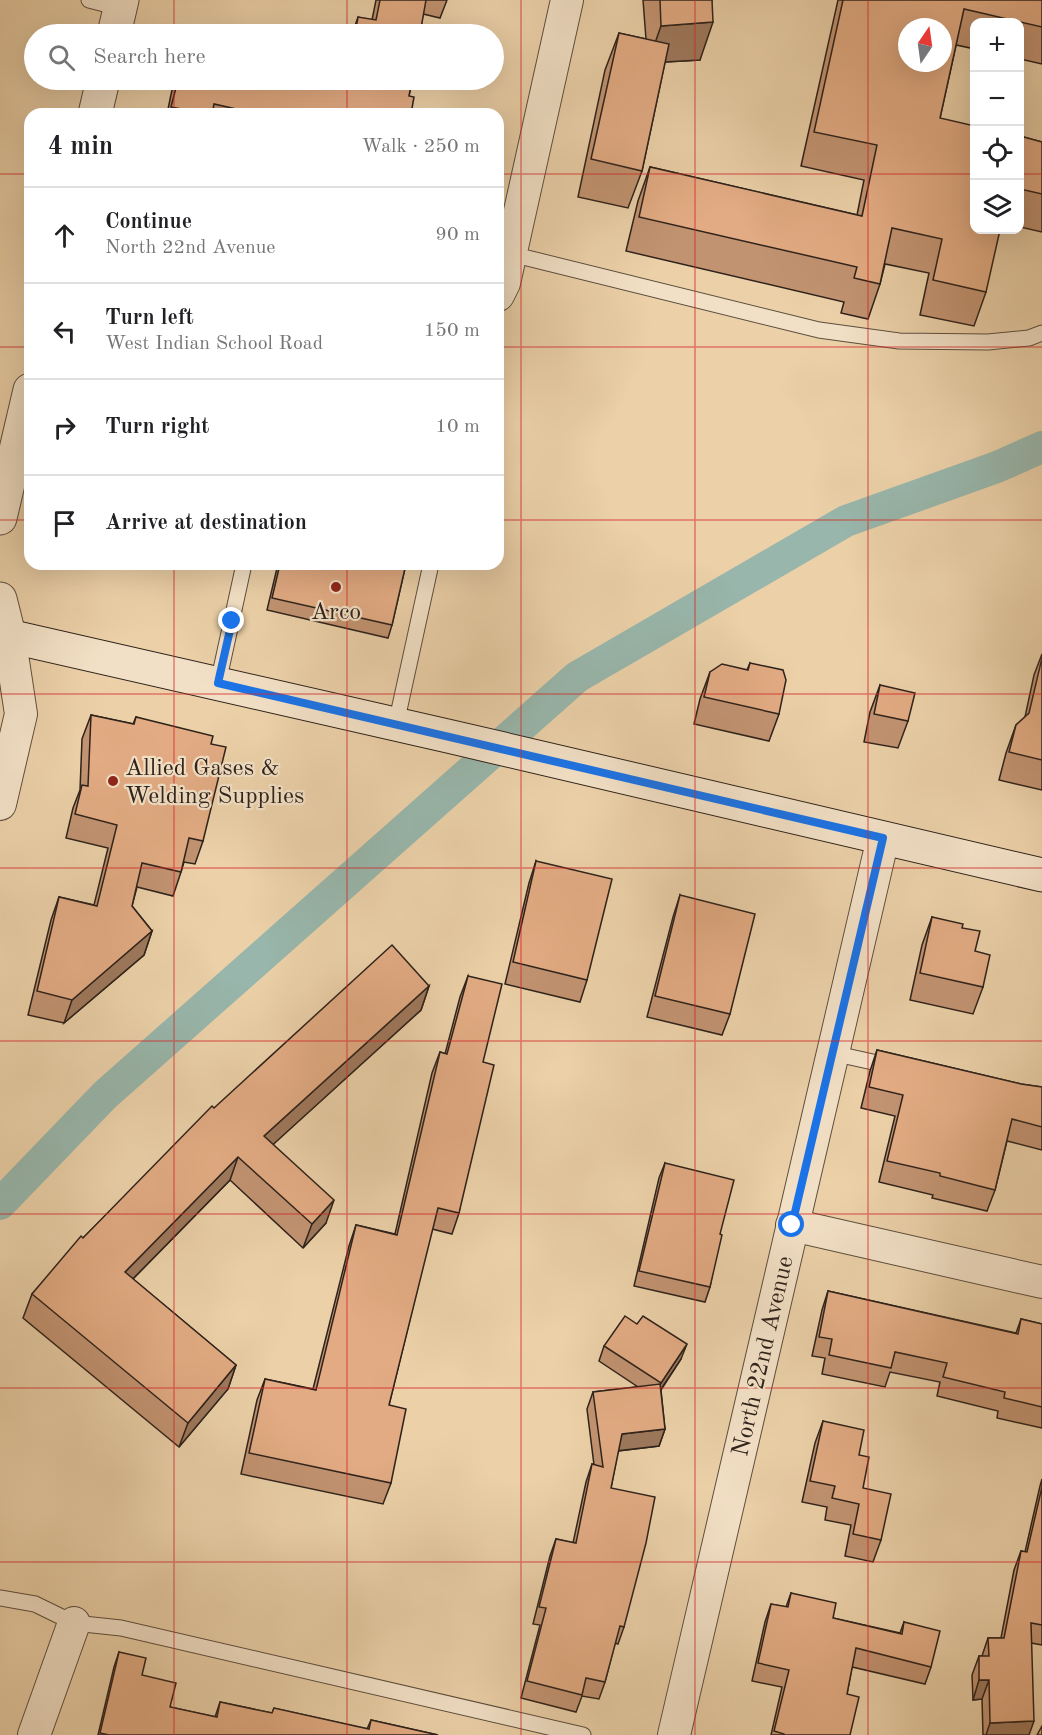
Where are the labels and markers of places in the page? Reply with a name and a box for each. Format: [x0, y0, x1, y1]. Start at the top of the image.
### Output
marker: Arco [329, 580, 343, 594]
place label: Arco [311, 601, 361, 625]
place label: Allied Gases & Welding Supplies [125, 757, 304, 809]
marker: Allied Gases & Welding Supplies [106, 774, 120, 788]

